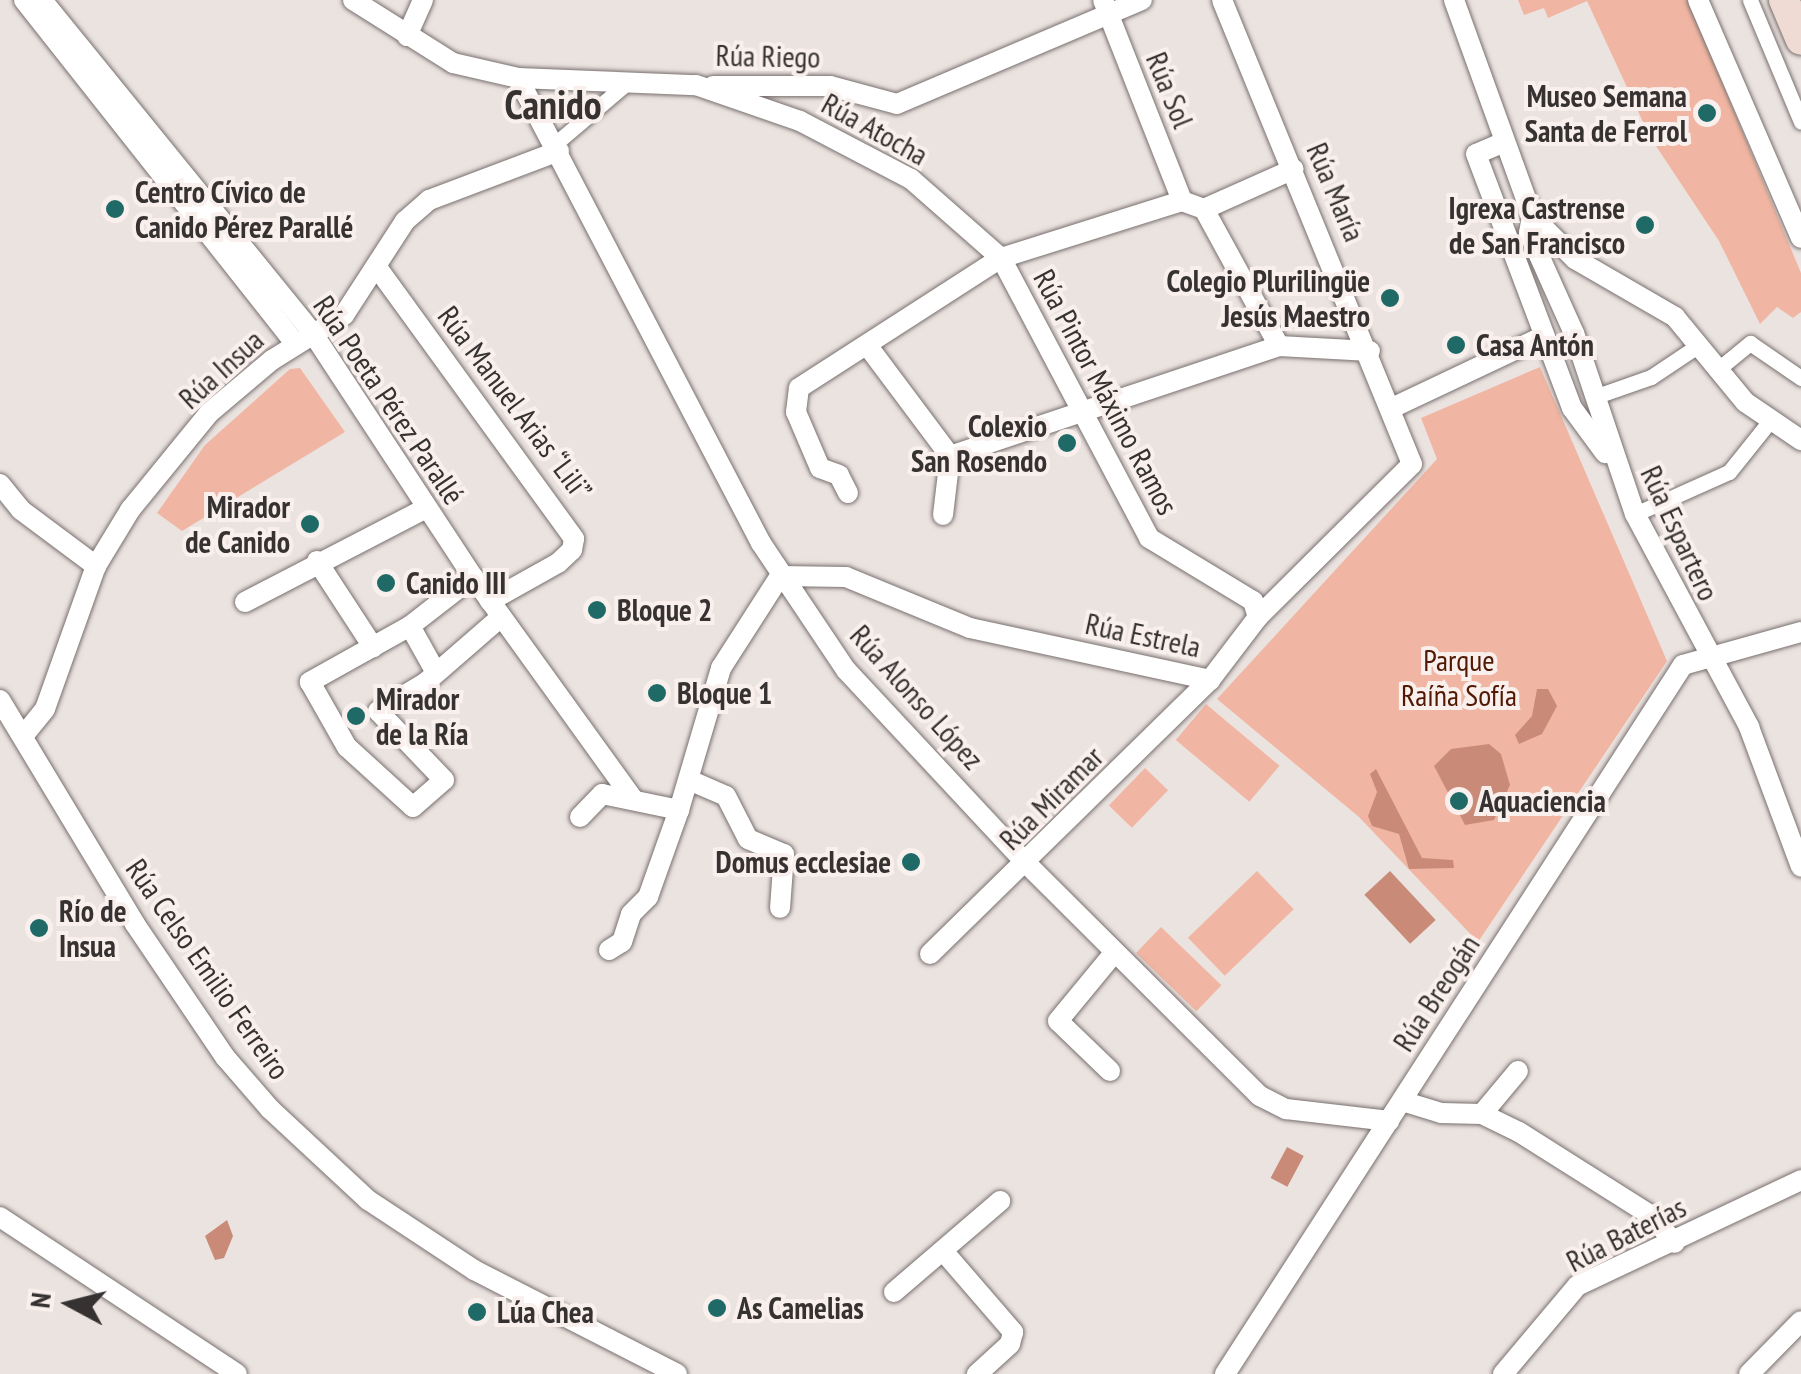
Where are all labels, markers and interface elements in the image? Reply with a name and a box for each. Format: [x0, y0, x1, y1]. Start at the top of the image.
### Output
street label: Rúa Riego [715, 37, 821, 75]
street label: Rúa Sol [1139, 47, 1201, 133]
place label: Museo Semana Santa de Ferrol [1525, 78, 1687, 148]
district label: Canido [504, 80, 602, 128]
street label: Rúa Atocha [815, 85, 935, 173]
marker: Museo Semana Santa de Ferrol [1696, 102, 1718, 124]
street label: Rúa María [1299, 137, 1373, 247]
place label: Centro Cívico de Canido Pérez Parallé [135, 174, 354, 244]
place label: Igrexa Castrense de San Francisco [1448, 190, 1625, 260]
marker: Centro Cívico de Canido Pérez Parallé [104, 198, 126, 220]
marker: Igrexa Castrense de San Francisco [1634, 214, 1656, 236]
street label: Rúa Pintor Máximo Ramos [1026, 263, 1186, 521]
place label: Colegio Plurilingüe Jesús Maestro [1167, 263, 1370, 334]
marker: Colegio Plurilingüe Jesús Maestro [1379, 287, 1401, 309]
street label: Rúa Poeta Pérez Parallé [306, 289, 472, 511]
street label: Rúa Manuel Arias “Lili” [430, 298, 600, 508]
street label: Rúa Insua [171, 322, 271, 416]
place label: Casa Antón [1476, 327, 1595, 363]
marker: Casa Antón [1445, 334, 1467, 356]
place label: Colexio San Rosendo [911, 408, 1047, 478]
marker: Colexio San Rosendo [1056, 432, 1078, 454]
street label: Rúa Espartero [1633, 460, 1727, 606]
place label: Mirador de Canido [185, 489, 290, 560]
marker: Mirador de Canido [299, 513, 321, 535]
place label: Canido III [406, 565, 506, 601]
marker: Canido III [375, 572, 397, 594]
place label: Bloque 2 [617, 592, 712, 628]
marker: Bloque 2 [586, 599, 608, 621]
street label: Rúa Estrela [1082, 605, 1204, 665]
street label: Rúa Alonso López [843, 617, 991, 777]
park label: Parque Raíña Sofía [1401, 642, 1517, 712]
place label: Bloque 1 [677, 675, 772, 711]
place label: Mirador de la Ría [376, 681, 468, 752]
marker: Bloque 1 [646, 682, 668, 704]
marker: Mirador de la Ría [345, 705, 367, 727]
street label: Rúa Miramar [992, 739, 1110, 857]
place label: Aquaciencia [1479, 783, 1606, 819]
marker: Aquaciencia [1448, 790, 1470, 812]
place label: Domus ecclesiae [716, 844, 891, 880]
marker: Domus ecclesiae [900, 851, 922, 873]
street label: Rúa Celso Emilio Ferreiro [119, 852, 297, 1086]
place label: Río de Insua [59, 893, 127, 964]
marker: Río de Insua [28, 917, 50, 939]
street label: Rúa Breogán [1385, 928, 1487, 1058]
street label: Rúa Baterías [1560, 1189, 1692, 1279]
north arrow [20, 1254, 120, 1354]
place label: As Camelias [737, 1290, 864, 1326]
text: N [20, 1291, 59, 1310]
place label: Lúa Chea [497, 1294, 594, 1330]
marker: As Camelias [706, 1297, 728, 1319]
marker: Lúa Chea [466, 1301, 488, 1323]

